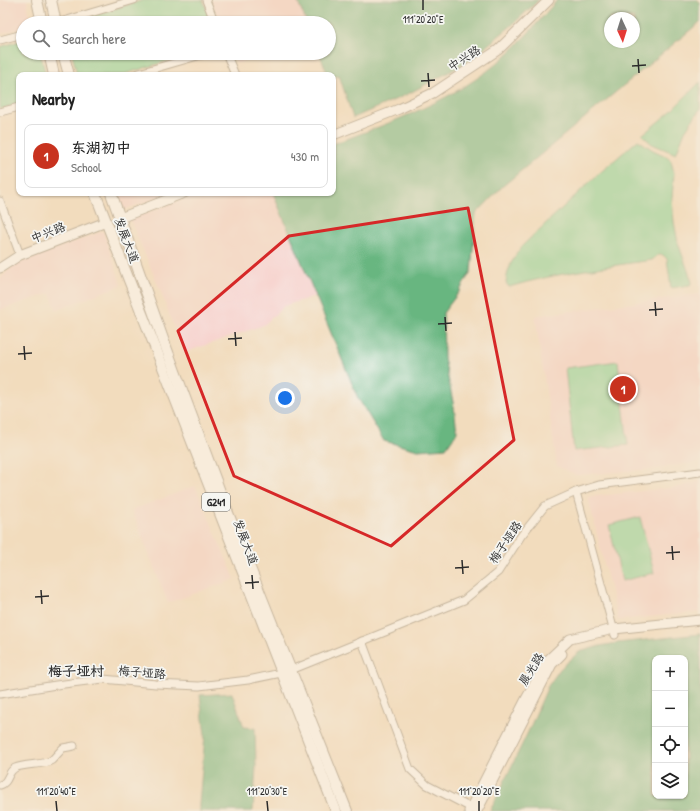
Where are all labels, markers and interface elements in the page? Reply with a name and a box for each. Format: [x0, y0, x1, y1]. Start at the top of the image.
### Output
north arrow [604, 12, 640, 48]
text: 111°20'20"E [403, 13, 444, 26]
search box [16, 16, 336, 60]
icon: search [30, 27, 52, 49]
text: Search here [62, 28, 126, 49]
street label: 中兴路 [444, 41, 484, 75]
text: Nearby [32, 87, 75, 110]
text: 东湖初中 [71, 137, 131, 158]
text: 1 [44, 147, 48, 165]
text: 430 m [291, 147, 319, 165]
text: School [71, 158, 101, 176]
street label: 发展大道 [110, 215, 144, 265]
street label: 中兴路 [28, 218, 68, 246]
pin: 1 [610, 374, 636, 404]
your location [275, 388, 295, 408]
road number: G241 [202, 493, 230, 511]
street label: 发展大道 [229, 517, 263, 567]
street label: 梅子垭路 [485, 517, 525, 567]
street label: 晨光路 [514, 649, 548, 689]
map controls [652, 655, 688, 799]
button: + [652, 655, 688, 691]
district label: 梅子垭村 [48, 661, 104, 680]
street label: 梅子垭路 [117, 661, 167, 683]
button: − [652, 691, 688, 727]
button: locate [652, 727, 688, 763]
button: layers [652, 763, 688, 799]
text: 111°20'40"E [36, 785, 76, 798]
text: 111°20'30"E [247, 785, 288, 798]
text: 111°20'20"E [459, 785, 500, 798]

